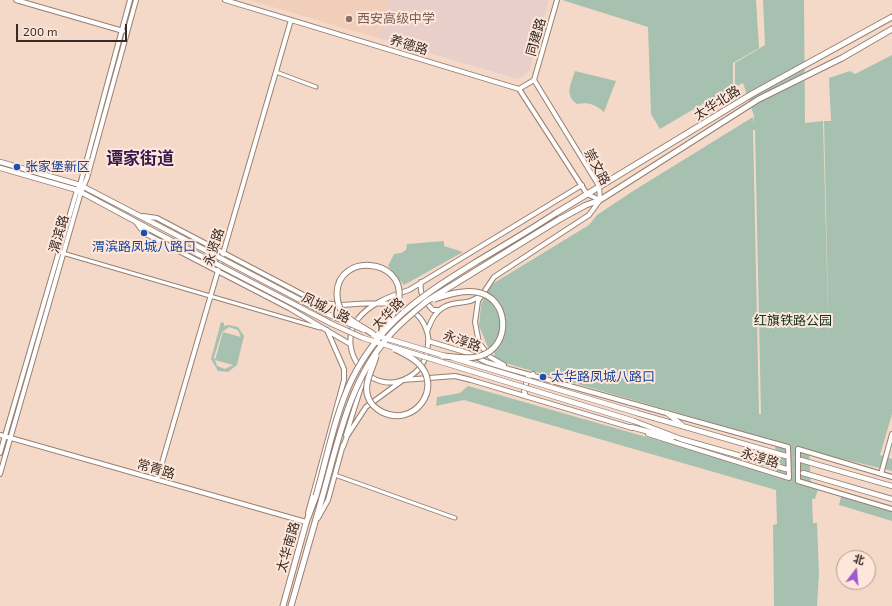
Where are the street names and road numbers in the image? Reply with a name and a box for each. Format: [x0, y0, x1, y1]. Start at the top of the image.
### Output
street label: 同建路 [523, 16, 549, 58]
street label: 养德路 [388, 32, 430, 58]
street label: 太华北路 [691, 83, 743, 123]
street label: 崇文路 [581, 146, 613, 188]
street label: 渭滨路 [46, 213, 72, 255]
street label: 永贤路 [201, 226, 227, 268]
street label: 凤城八路 [299, 290, 353, 326]
street label: 太华路 [369, 295, 407, 333]
street label: 永淳路 [441, 327, 483, 355]
street label: 永淳路 [739, 445, 781, 471]
street label: 常青路 [135, 456, 177, 482]
street label: 太华南路 [273, 520, 303, 574]

